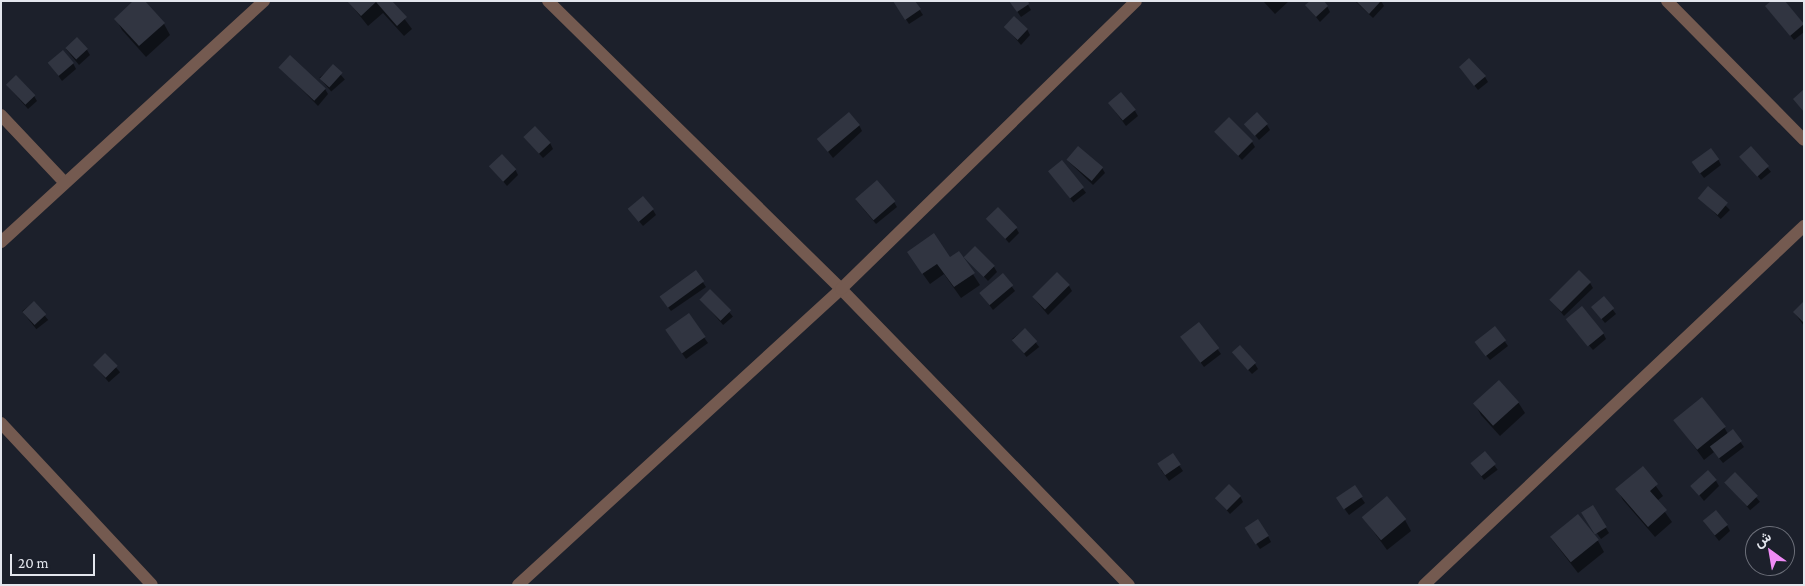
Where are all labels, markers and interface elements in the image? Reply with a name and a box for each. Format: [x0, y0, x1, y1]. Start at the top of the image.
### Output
north arrow [1745, 526, 1795, 576]
text: ش [1751, 528, 1774, 550]
scale bar [12, 544, 98, 576]
text: 20 m [18, 555, 49, 571]

